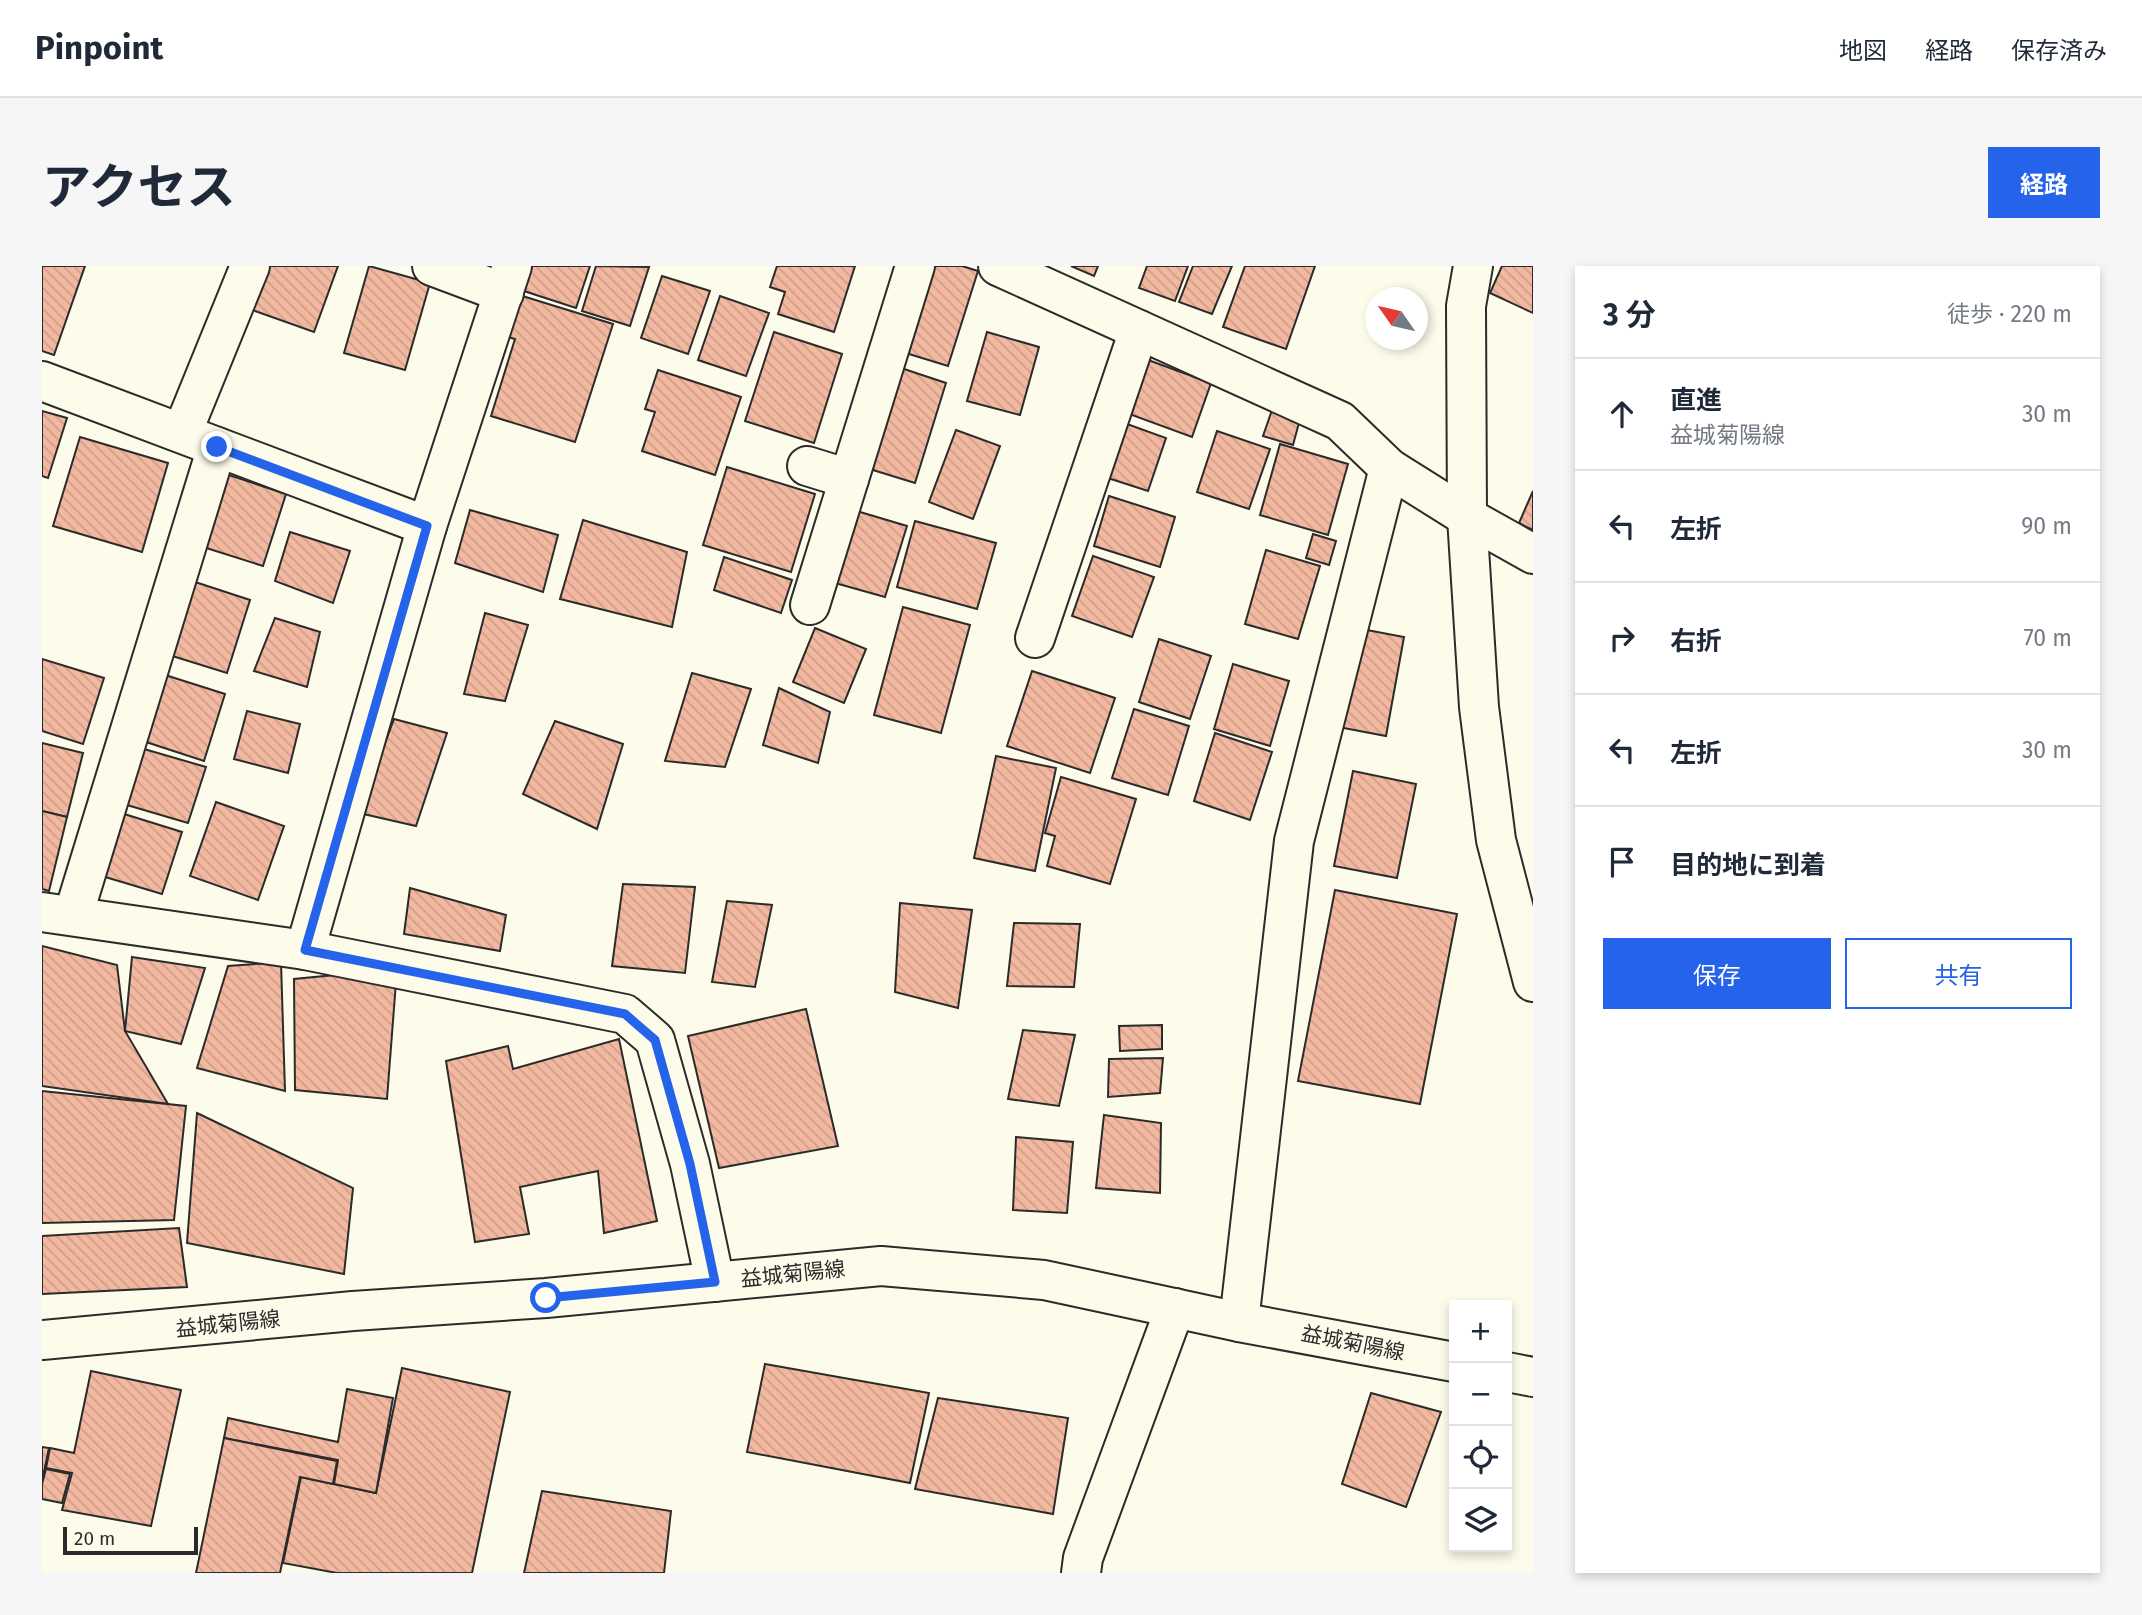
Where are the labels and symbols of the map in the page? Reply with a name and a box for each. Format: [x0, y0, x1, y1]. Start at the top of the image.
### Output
north arrow [1365, 287, 1428, 350]
route end [201, 431, 232, 462]
street label: 益城菊陽線 [739, 1256, 847, 1292]
route start [530, 1282, 561, 1313]
street label: 益城菊陽線 [174, 1306, 282, 1342]
street label: 益城菊陽線 [1299, 1320, 1407, 1366]
scale bar [63, 1524, 198, 1556]

